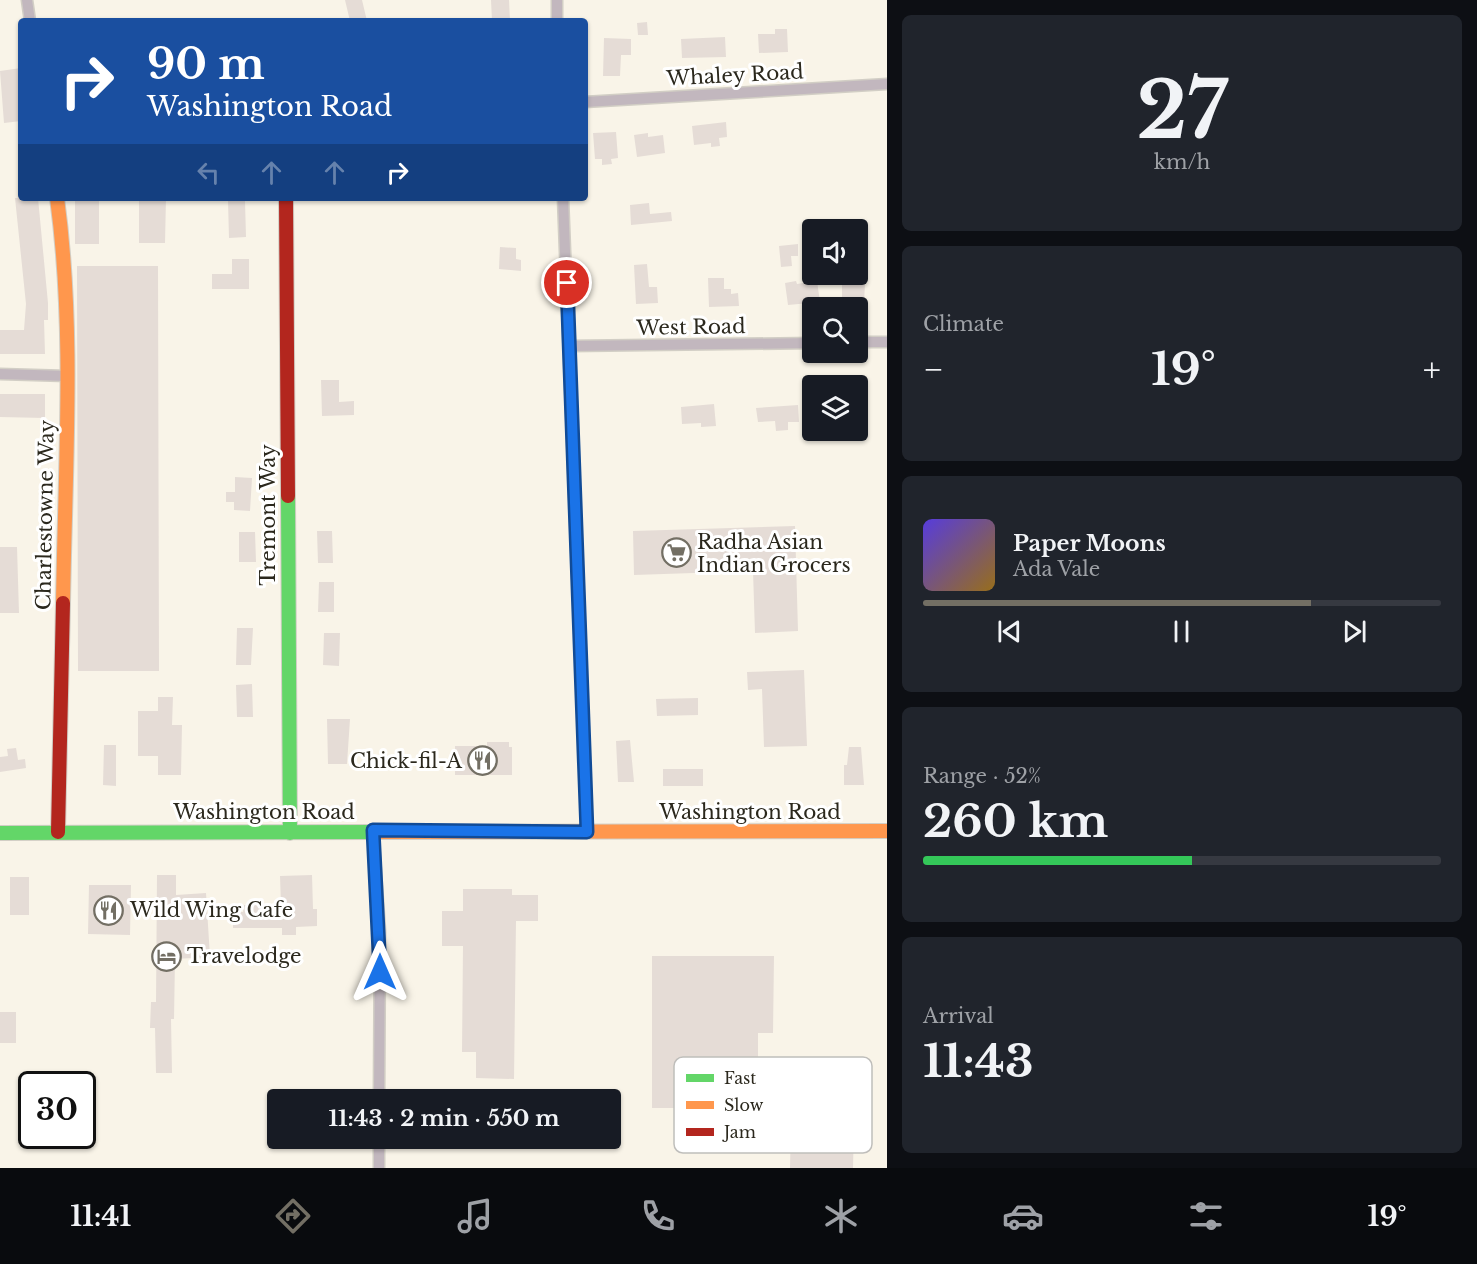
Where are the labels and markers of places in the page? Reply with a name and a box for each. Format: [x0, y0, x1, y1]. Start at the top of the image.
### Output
pin [541, 257, 592, 308]
place label: Radha Asian Indian Grocers [697, 530, 851, 577]
supermarket icon: Radha Asian Indian Grocers [660, 537, 692, 569]
restaurant icon: Chick-fil-A [467, 745, 499, 777]
place label: Chick-fil-A [350, 749, 463, 773]
restaurant icon: Wild Wing Cafe [93, 894, 125, 926]
place label: Wild Wing Cafe [129, 898, 293, 922]
hotel icon: Travelodge [150, 940, 182, 972]
place label: Travelodge [187, 944, 301, 968]

